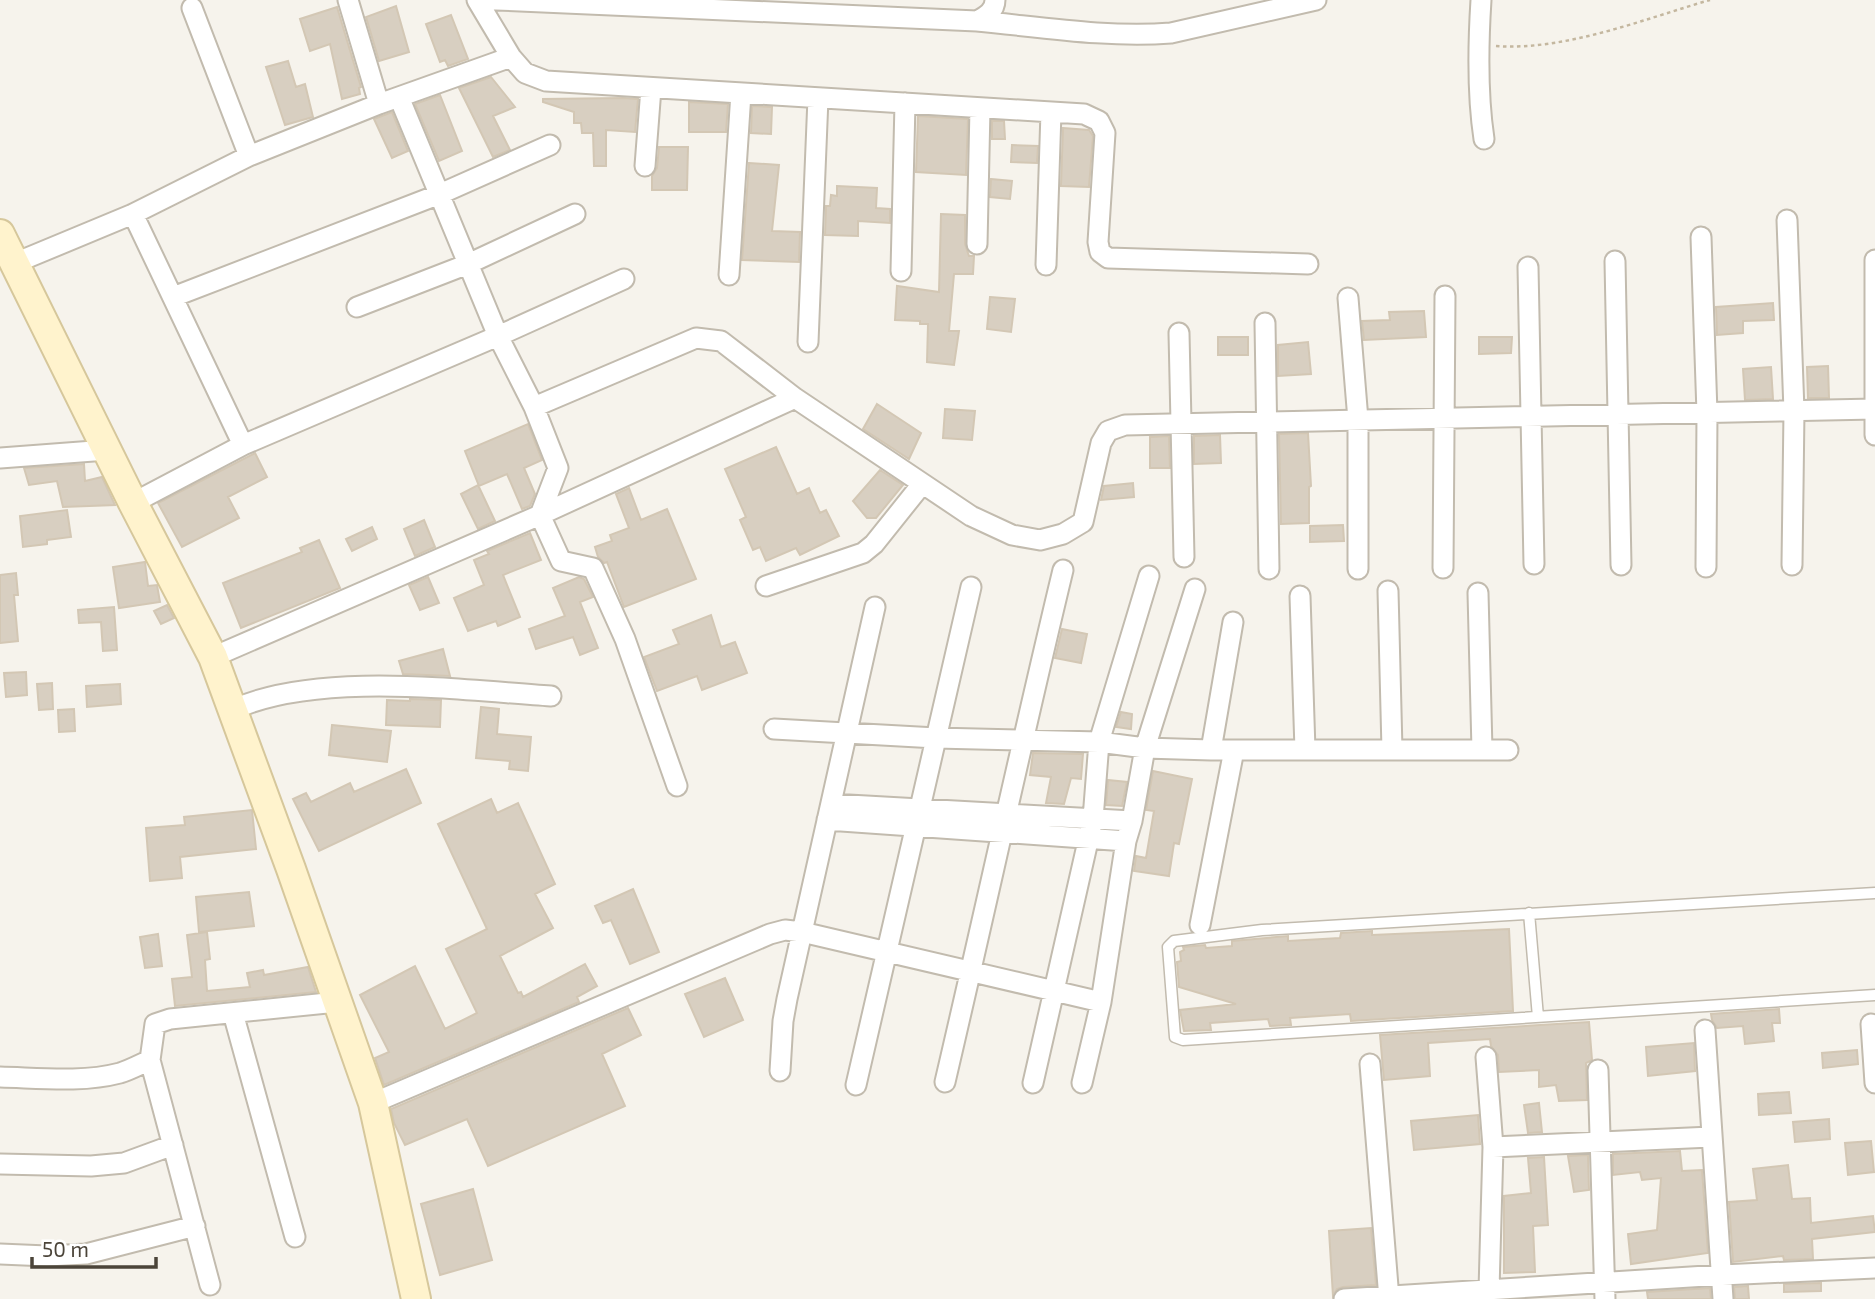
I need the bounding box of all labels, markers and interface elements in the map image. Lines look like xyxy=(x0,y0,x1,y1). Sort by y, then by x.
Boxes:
scale bar xyxy=(32,1226,156,1270)
text: 50 m xyxy=(42,1236,89,1261)

